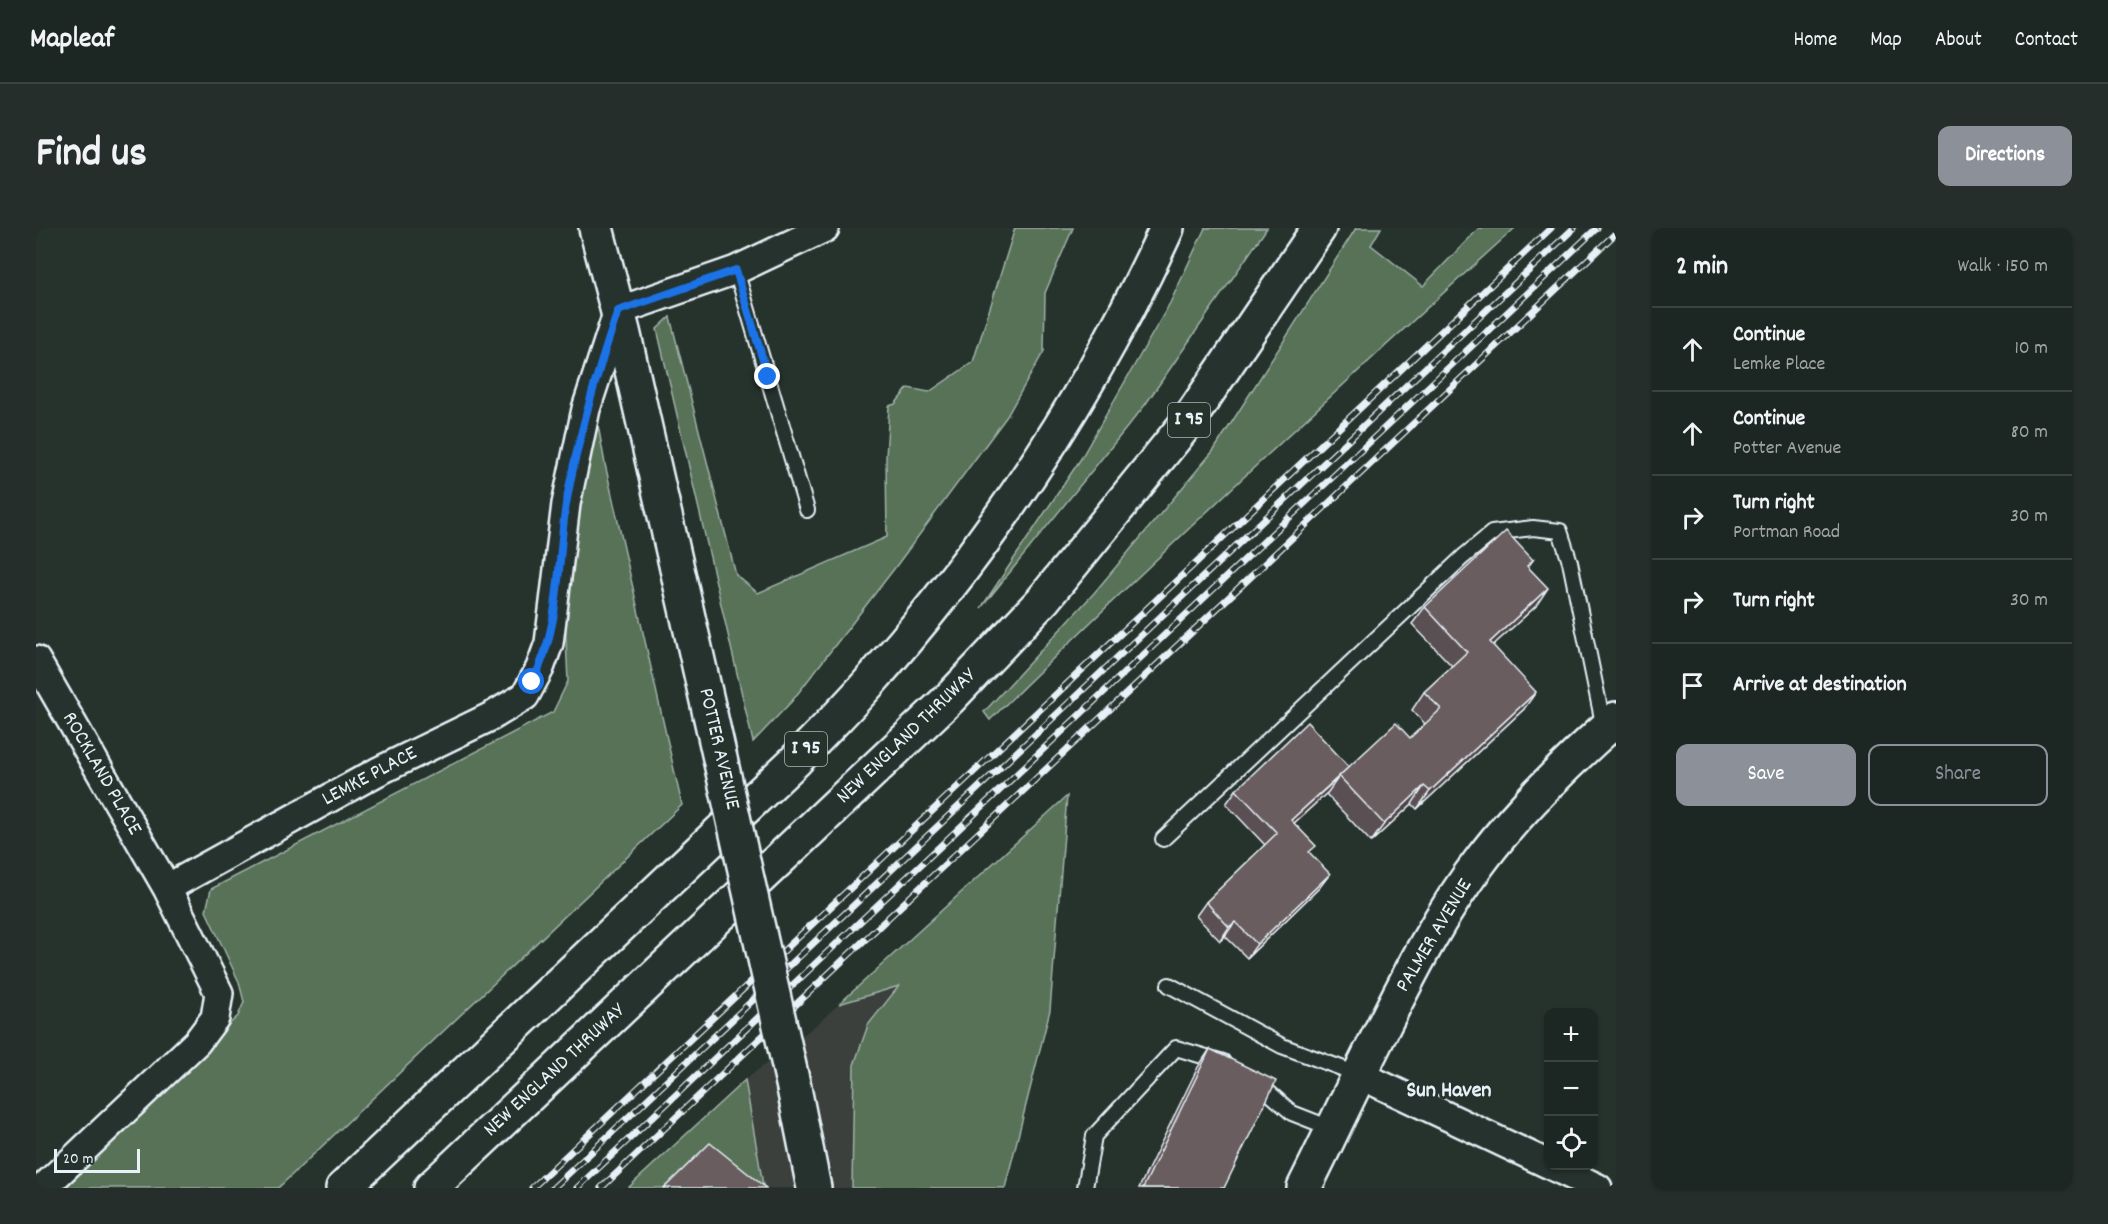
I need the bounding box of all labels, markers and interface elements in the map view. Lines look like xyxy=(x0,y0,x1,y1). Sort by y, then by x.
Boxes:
text: Mapleaf xyxy=(30,21,114,61)
text: Home xyxy=(1793,26,1837,56)
text: Map xyxy=(1870,26,1902,56)
text: About xyxy=(1935,26,1982,56)
text: Contact xyxy=(2015,26,2078,56)
text: Find us xyxy=(36,126,147,186)
button: Directions xyxy=(1938,126,2072,186)
text: 2 min xyxy=(1676,249,1728,286)
text: Walk · 150 m xyxy=(1958,253,2048,281)
text: Continue xyxy=(1733,320,1805,351)
icon: ahead xyxy=(1676,333,1709,366)
text: 10 m xyxy=(2014,335,2048,363)
text: Lemke Place xyxy=(1733,351,1825,379)
route end xyxy=(754,363,780,389)
road number: I 95 xyxy=(1168,403,1210,437)
text: Continue xyxy=(1733,404,1805,435)
icon: ahead xyxy=(1676,417,1709,450)
text: 80 m xyxy=(2011,419,2048,447)
text: Potter Avenue xyxy=(1733,435,1841,463)
text: Turn right xyxy=(1733,488,1815,519)
icon: right xyxy=(1676,501,1709,534)
text: 30 m xyxy=(2010,503,2048,531)
text: Portman Road xyxy=(1733,519,1840,547)
icon: right xyxy=(1676,585,1709,618)
text: Turn right xyxy=(1733,586,1815,617)
text: 30 m xyxy=(2010,587,2048,615)
street label: NEW ENGLAND THRUWAY xyxy=(830,661,985,812)
route start xyxy=(518,668,544,694)
icon: arrive xyxy=(1676,669,1709,702)
text: Arrive at destination xyxy=(1733,670,1907,701)
street label: POTTER AVENUE xyxy=(689,685,747,813)
street label: ROCKLAND PLACE xyxy=(54,707,149,842)
road number: I 95 xyxy=(785,732,827,766)
street label: LEMKE PLACE xyxy=(317,739,423,815)
button: Save xyxy=(1676,744,1856,806)
button: Share xyxy=(1868,744,2048,806)
street label: PALMER AVENUE xyxy=(1389,873,1481,998)
street label: NEW ENGLAND THRUWAY xyxy=(477,996,633,1145)
map controls xyxy=(1544,1008,1598,1170)
button: + xyxy=(1544,1008,1598,1062)
button: − xyxy=(1544,1062,1598,1116)
district label: Sun Haven xyxy=(1407,1076,1492,1107)
button: locate xyxy=(1544,1116,1598,1170)
scale bar xyxy=(54,1146,140,1174)
text: 20 m xyxy=(63,1148,93,1171)

